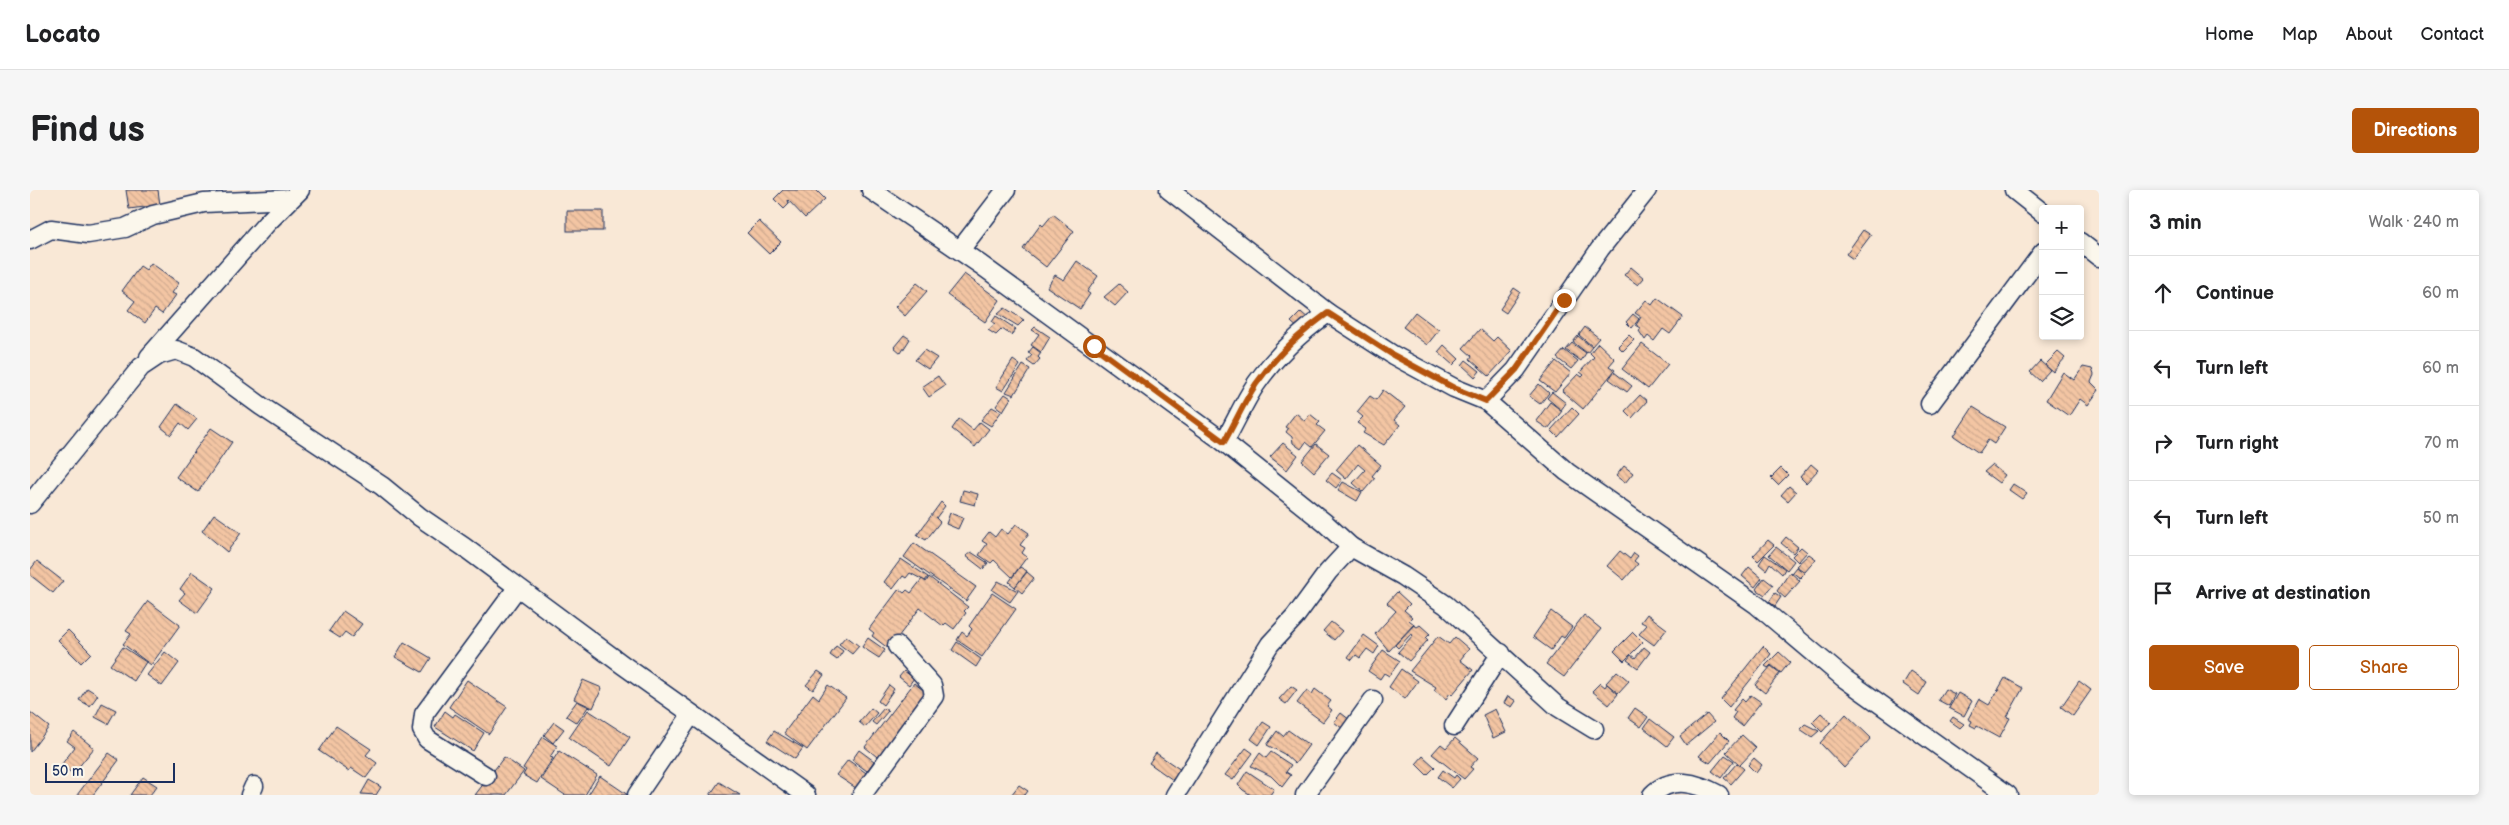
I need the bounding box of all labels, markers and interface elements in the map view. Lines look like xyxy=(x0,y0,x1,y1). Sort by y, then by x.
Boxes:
text: Locato xyxy=(25,20,100,49)
text: Home xyxy=(2205,24,2254,45)
text: Map xyxy=(2282,24,2318,45)
text: About xyxy=(2346,24,2393,45)
text: Contact xyxy=(2421,24,2484,45)
button: Directions xyxy=(2352,108,2479,153)
text: Find us xyxy=(30,109,145,152)
map controls xyxy=(2039,205,2084,340)
button: + xyxy=(2039,205,2084,250)
text: 3 min xyxy=(2149,210,2202,235)
text: Walk · 240 m xyxy=(2369,213,2459,232)
button: − xyxy=(2039,250,2084,295)
icon: ahead xyxy=(2149,279,2177,307)
text: Continue xyxy=(2196,282,2274,305)
text: 60 m xyxy=(2422,284,2459,303)
route end xyxy=(1553,289,1576,312)
button: layers xyxy=(2039,295,2084,340)
route start xyxy=(1083,335,1106,358)
icon: left xyxy=(2149,354,2177,382)
text: Turn left xyxy=(2196,357,2268,380)
text: 60 m xyxy=(2422,359,2459,378)
icon: right xyxy=(2149,429,2177,457)
text: Turn right xyxy=(2196,432,2279,455)
text: 70 m xyxy=(2424,434,2459,453)
icon: left xyxy=(2149,504,2177,532)
text: Turn left xyxy=(2196,507,2268,530)
text: 50 m xyxy=(2423,509,2459,528)
icon: arrive xyxy=(2149,579,2177,607)
text: Arrive at destination xyxy=(2196,582,2371,605)
button: Save xyxy=(2149,645,2299,690)
button: Share xyxy=(2309,645,2459,690)
scale bar xyxy=(45,760,175,783)
text: 50 m xyxy=(52,763,84,780)

